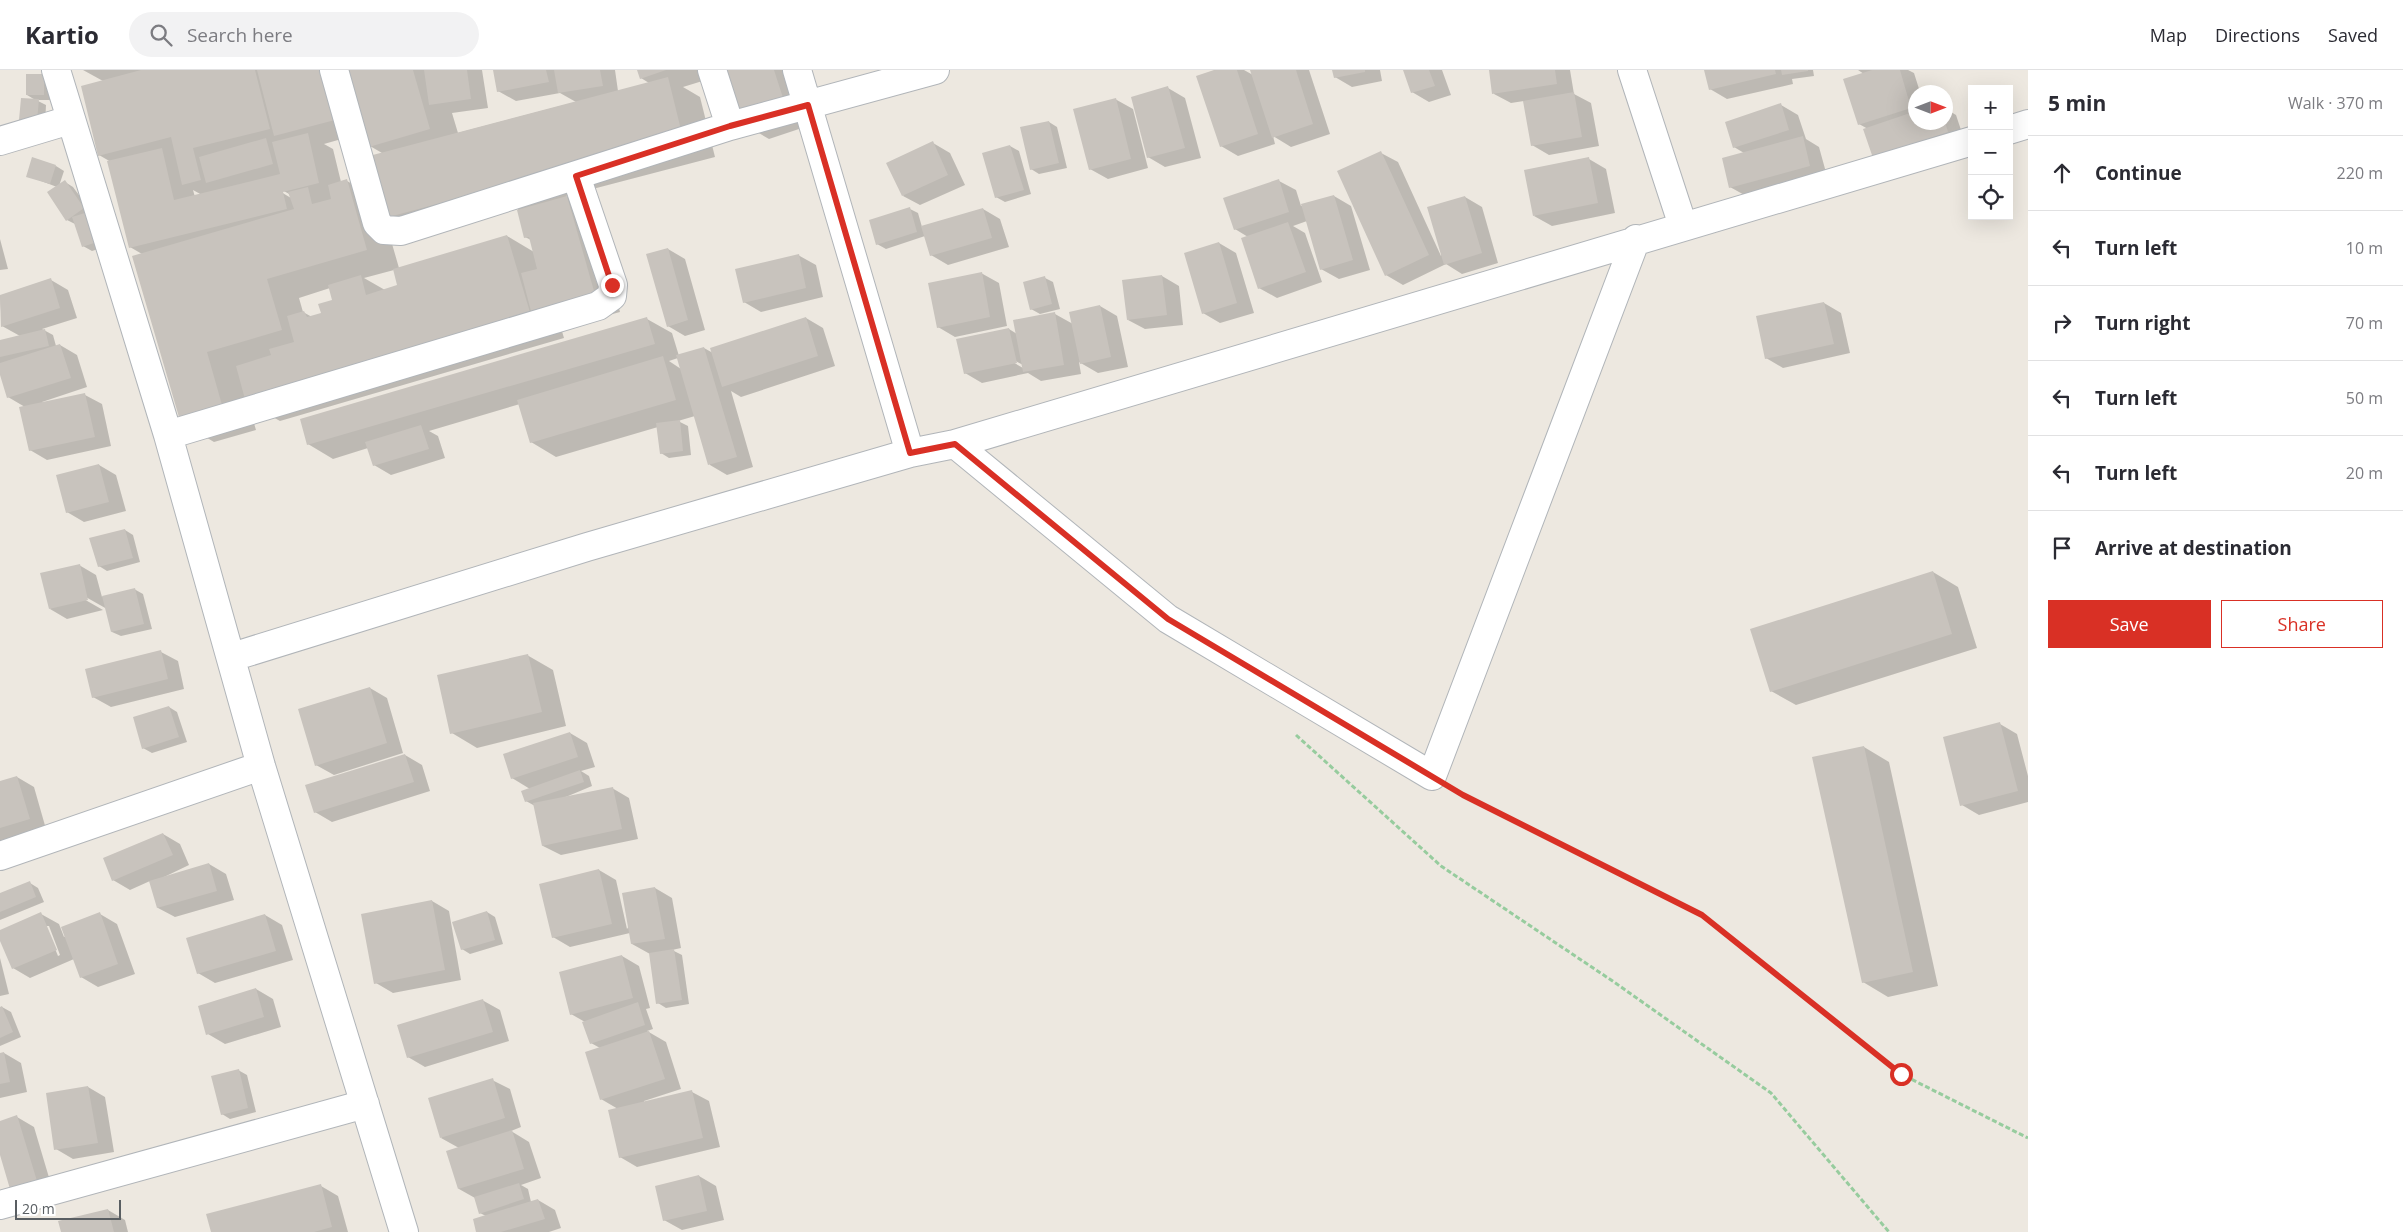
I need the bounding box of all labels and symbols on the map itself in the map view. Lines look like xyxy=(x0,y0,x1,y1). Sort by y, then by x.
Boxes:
north arrow xyxy=(1908,85,1953,130)
route end xyxy=(601,274,624,297)
route start xyxy=(1890,1063,1913,1086)
scale bar xyxy=(15,1197,121,1220)

